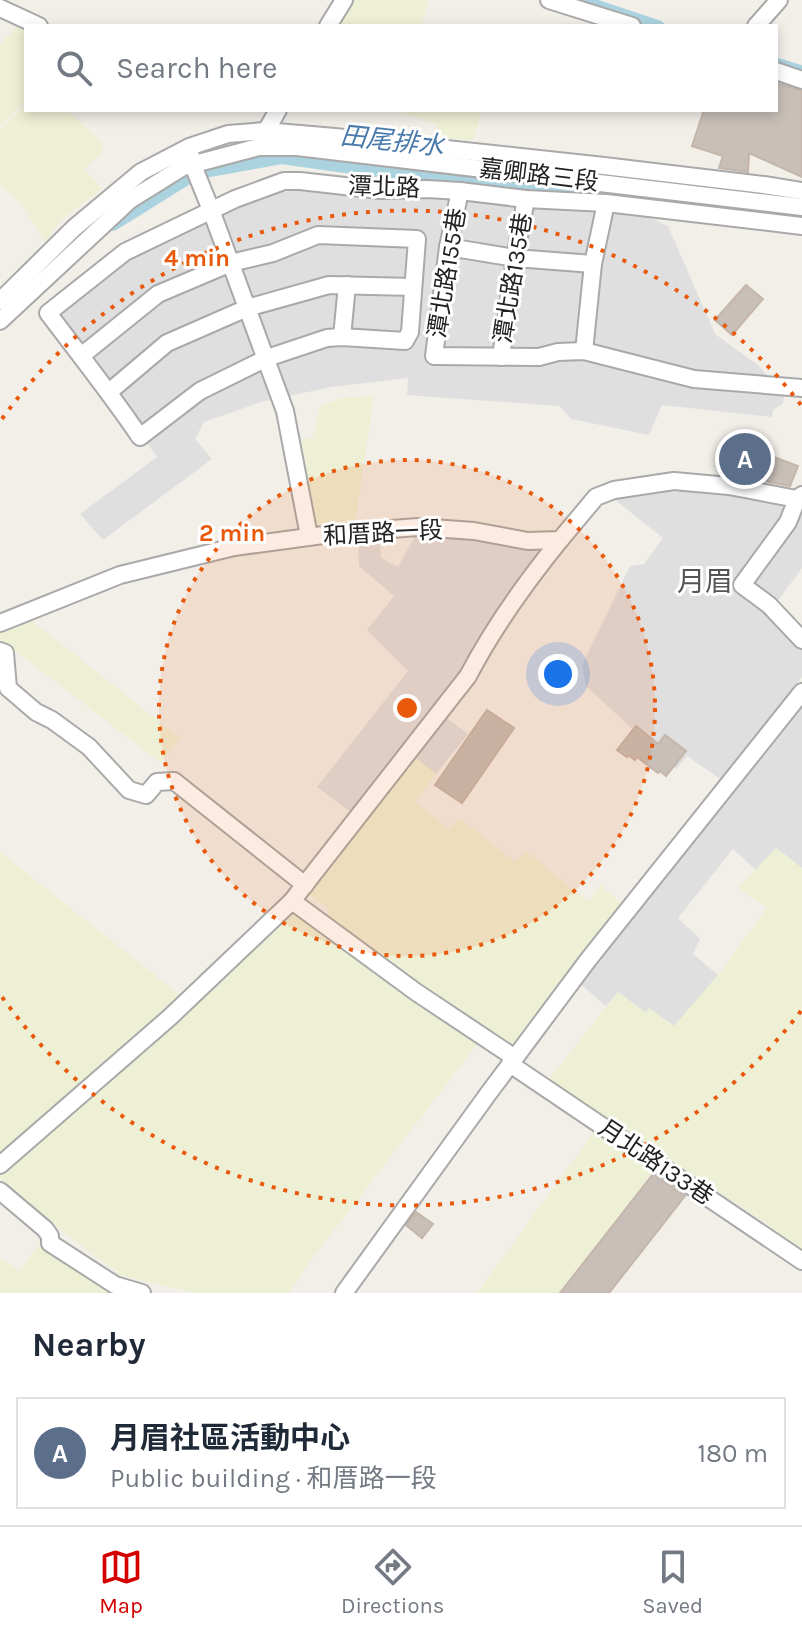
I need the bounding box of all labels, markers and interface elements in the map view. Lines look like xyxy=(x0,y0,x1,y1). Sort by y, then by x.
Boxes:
search box xyxy=(24,24,778,112)
icon: search xyxy=(52,46,96,90)
text: Search here xyxy=(116,50,277,86)
water label: 田尾排水 xyxy=(339,120,446,162)
street label: 嘉卿路三段 xyxy=(478,154,600,196)
street label: 潭北路 xyxy=(348,172,420,202)
street label: 潭北路155巷 xyxy=(423,206,471,340)
street label: 潭北路135巷 xyxy=(489,211,537,345)
text: 4 min xyxy=(164,244,230,272)
pin: A xyxy=(719,429,771,489)
street label: 和厝路一段 xyxy=(322,516,444,550)
text: 2 min xyxy=(199,519,265,547)
district label: 月眉 xyxy=(677,565,733,598)
your location xyxy=(538,654,578,694)
centre of rings xyxy=(393,694,421,722)
street label: 月北路133巷 xyxy=(593,1113,719,1211)
text: Nearby xyxy=(32,1325,146,1365)
text: 月眉社區活動中心 xyxy=(110,1420,350,1456)
text: A xyxy=(52,1438,68,1469)
text: 180 m xyxy=(698,1438,768,1469)
text: Public building · 和厝路一段 xyxy=(110,1463,437,1494)
tab: Map xyxy=(99,1545,143,1619)
tab: Directions xyxy=(341,1545,444,1619)
tab: Saved xyxy=(642,1545,703,1619)

